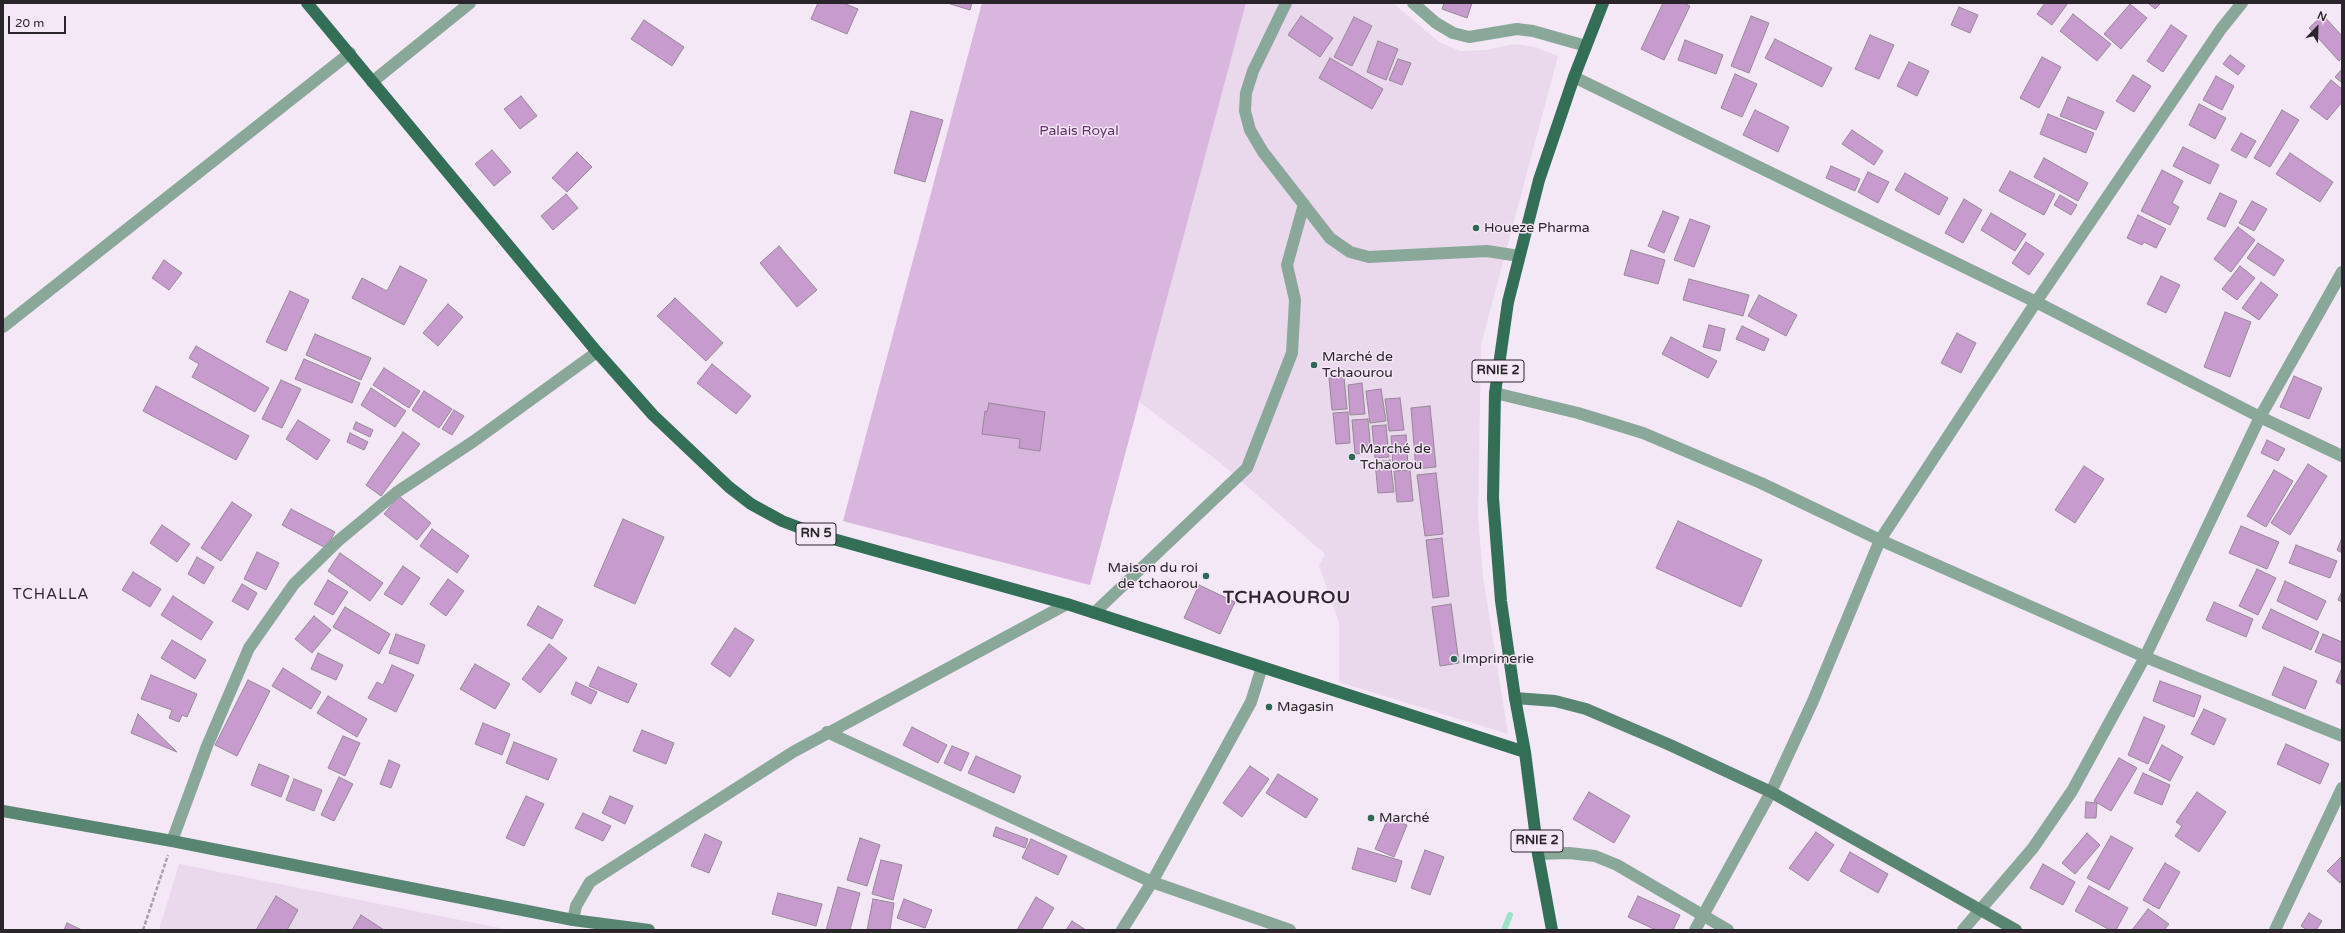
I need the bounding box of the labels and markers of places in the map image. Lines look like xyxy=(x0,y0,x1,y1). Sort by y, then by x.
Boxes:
place label: Houeze Pharma xyxy=(1484,220,1590,236)
marker: Houeze Pharma xyxy=(1471,223,1481,233)
place label: Marché de Tchaourou xyxy=(1322,349,1393,382)
marker: Marché de Tchaourou xyxy=(1309,360,1319,370)
place label: Marché de Tchaorou xyxy=(1360,441,1431,474)
marker: Marché de Tchaorou xyxy=(1347,452,1357,462)
place label: Maison du roi de tchaorou xyxy=(1108,560,1198,592)
marker: Maison du roi de tchaorou xyxy=(1201,571,1211,581)
place label: Imprimerie xyxy=(1462,651,1534,667)
marker: Imprimerie xyxy=(1449,654,1459,664)
place label: Magasin xyxy=(1277,699,1334,715)
marker: Magasin xyxy=(1264,702,1274,712)
place label: Marché xyxy=(1379,810,1429,826)
marker: Marché xyxy=(1366,813,1376,823)

